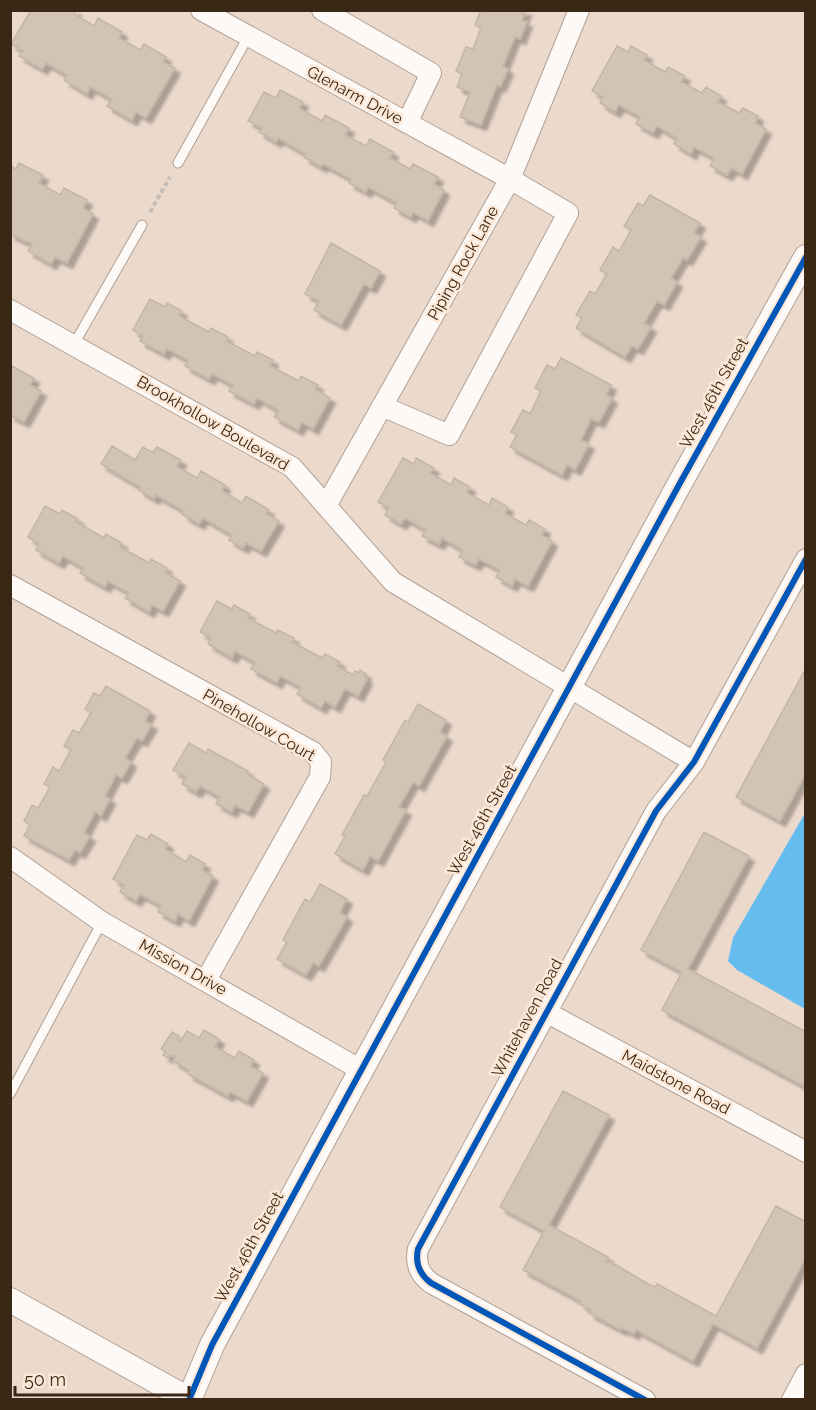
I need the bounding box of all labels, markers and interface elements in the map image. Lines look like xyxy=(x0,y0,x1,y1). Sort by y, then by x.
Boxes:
street label: Glenarm Drive xyxy=(304,62,406,128)
street label: Piping Rock Lane xyxy=(424,202,502,324)
street label: West 46th Street xyxy=(676,334,753,452)
street label: Brookhollow Boulevard xyxy=(134,372,293,474)
street label: Pinehollow Court xyxy=(199,685,319,765)
street label: West 46th Street xyxy=(444,761,521,879)
street label: Mission Drive xyxy=(136,935,230,999)
street label: Whitehaven Road xyxy=(488,956,566,1080)
street label: Maidstone Road xyxy=(619,1045,733,1119)
street label: West 46th Street xyxy=(211,1188,288,1306)
scale bar xyxy=(15,1359,189,1397)
text: 50 m xyxy=(24,1369,66,1390)

